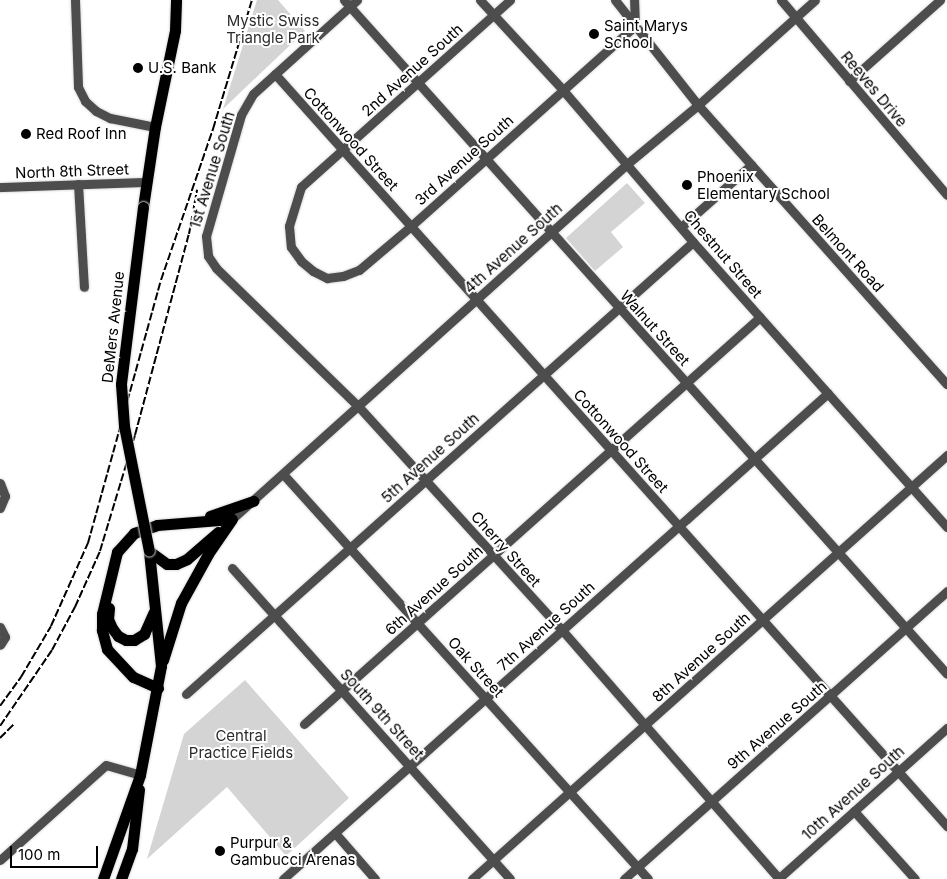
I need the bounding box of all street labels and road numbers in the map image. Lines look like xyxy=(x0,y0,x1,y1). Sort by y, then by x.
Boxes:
street label: 2nd Avenue South xyxy=(358,20,466,120)
street label: Reeves Drive xyxy=(837,48,911,130)
street label: Cottonwood Street xyxy=(300,84,402,194)
street label: 1st Avenue South xyxy=(186,109,238,231)
street label: 3rd Avenue South xyxy=(411,111,517,209)
street label: North 8th Street xyxy=(15,160,129,182)
street label: 4th Avenue South xyxy=(460,199,566,297)
street label: Chestnut Street xyxy=(680,206,766,302)
street label: Belmont Road xyxy=(808,210,888,296)
street label: DeMers Avenue xyxy=(98,270,128,384)
street label: Walnut Street xyxy=(616,287,694,369)
street label: Cottonwood Street xyxy=(570,386,672,496)
street label: 5th Avenue South xyxy=(377,409,483,507)
street label: Cherry Street xyxy=(467,508,545,590)
street label: 6th Avenue South xyxy=(381,541,487,639)
street label: 7th Avenue South xyxy=(494,578,598,674)
street label: 8th Avenue South xyxy=(648,608,754,706)
street label: Oak Street xyxy=(444,633,508,701)
street label: South 9th Street xyxy=(337,665,427,763)
street label: 9th Avenue South xyxy=(724,677,830,773)
street label: 10th Avenue South xyxy=(798,742,908,844)

